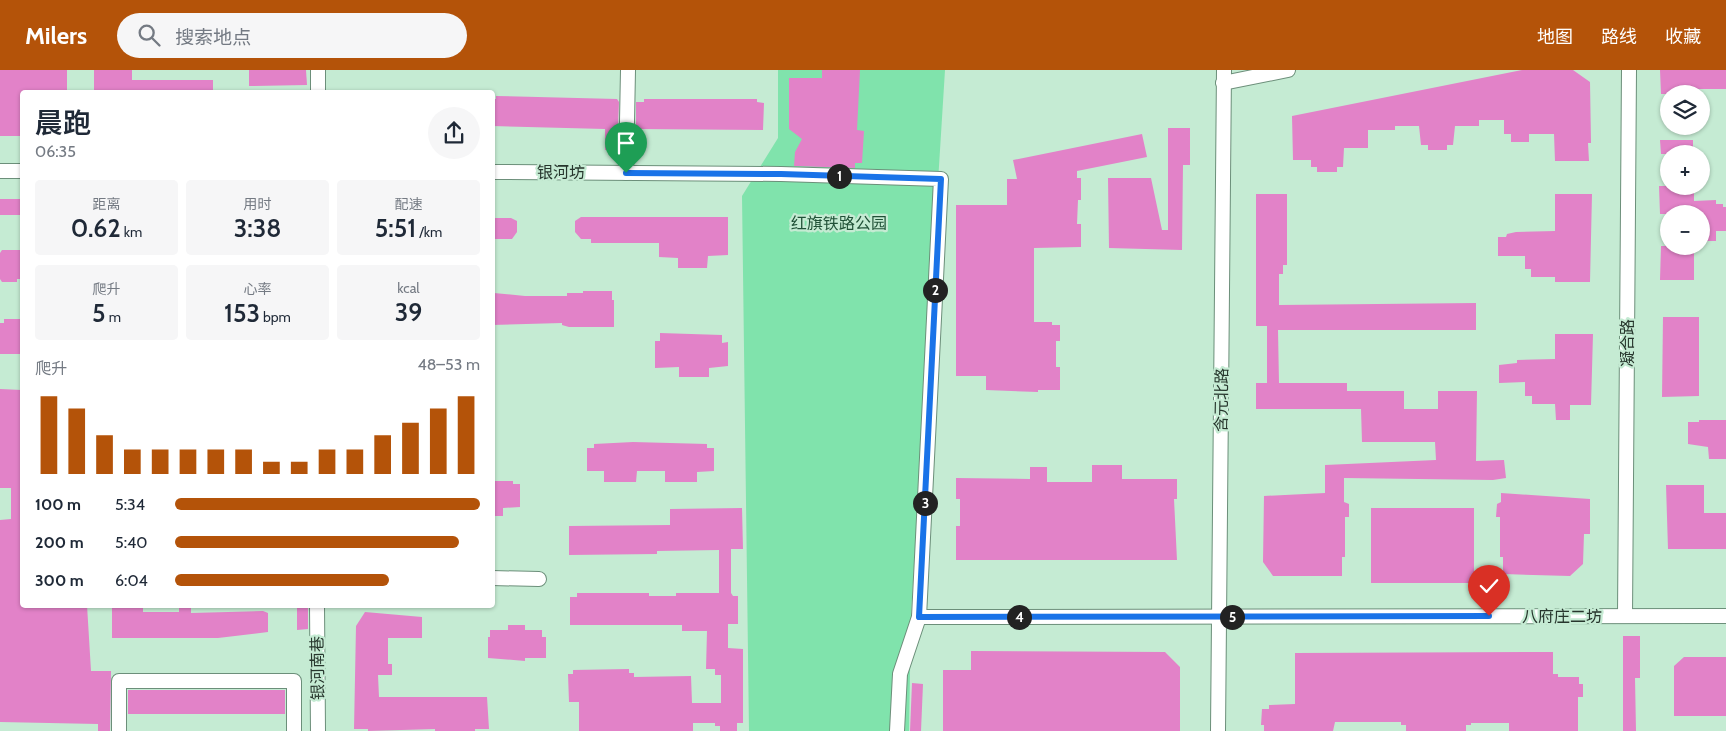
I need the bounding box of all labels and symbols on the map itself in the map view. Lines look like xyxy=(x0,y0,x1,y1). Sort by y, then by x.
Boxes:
pin xyxy=(605,122,647,173)
street label: 银河坊 xyxy=(537,163,585,182)
pin: 1 xyxy=(826,164,852,188)
park label: 红旗铁路公园 xyxy=(791,214,887,233)
pin: 2 xyxy=(922,278,948,302)
street label: 凝合路 xyxy=(1618,319,1637,367)
street label: 含元北路 xyxy=(1211,368,1232,432)
pin: 3 xyxy=(912,490,938,516)
pin xyxy=(1468,565,1510,616)
pin: 4 xyxy=(1006,604,1032,630)
pin: 5 xyxy=(1220,604,1244,630)
street label: 八府庄二坊 xyxy=(1522,607,1602,626)
street label: 银河南巷 xyxy=(307,636,328,700)

